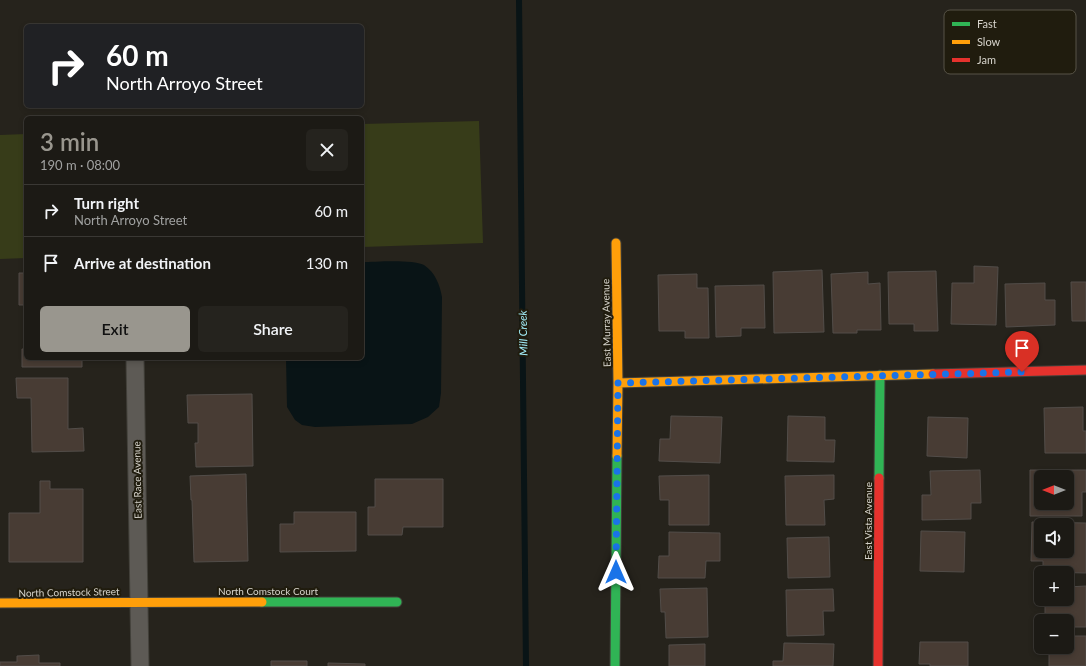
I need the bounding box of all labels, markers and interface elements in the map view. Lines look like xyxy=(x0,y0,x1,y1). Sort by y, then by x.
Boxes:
legend xyxy=(944,10,1076,74)
text: Fast xyxy=(977,17,997,30)
text: Slow xyxy=(977,35,1001,48)
text: 60 m xyxy=(106,38,169,72)
icon: right xyxy=(40,40,92,92)
text: Jam xyxy=(977,53,996,66)
text: North Arroyo Street xyxy=(106,72,263,94)
text: 3 min xyxy=(40,127,99,156)
button: close xyxy=(306,129,348,171)
text: 190 m · 08:00 xyxy=(40,157,120,173)
text: Turn right xyxy=(74,194,139,212)
icon: right xyxy=(40,200,62,222)
text: 60 m xyxy=(314,202,348,220)
text: North Arroyo Street xyxy=(74,212,187,228)
icon: arrive xyxy=(40,252,62,274)
text: Arrive at destination xyxy=(74,254,211,272)
text: 130 m xyxy=(306,254,348,272)
street label: East Murray Avenue xyxy=(599,279,613,367)
button: Exit xyxy=(40,306,190,352)
button: Share xyxy=(198,306,348,352)
water label: Mill Creek xyxy=(516,309,529,356)
pin xyxy=(1005,331,1039,372)
icon: arrive xyxy=(1011,337,1033,359)
street label: East Race Avenue xyxy=(130,441,144,519)
north arrow xyxy=(1034,470,1074,510)
map controls xyxy=(1034,470,1074,654)
street label: East Vista Avenue xyxy=(862,482,874,560)
button: sound xyxy=(1034,518,1074,558)
position arrow xyxy=(595,551,637,593)
button: + xyxy=(1034,566,1074,606)
street label: North Comstock Street xyxy=(18,585,120,599)
street label: North Comstock Court xyxy=(218,585,318,597)
button: − xyxy=(1034,614,1074,654)

